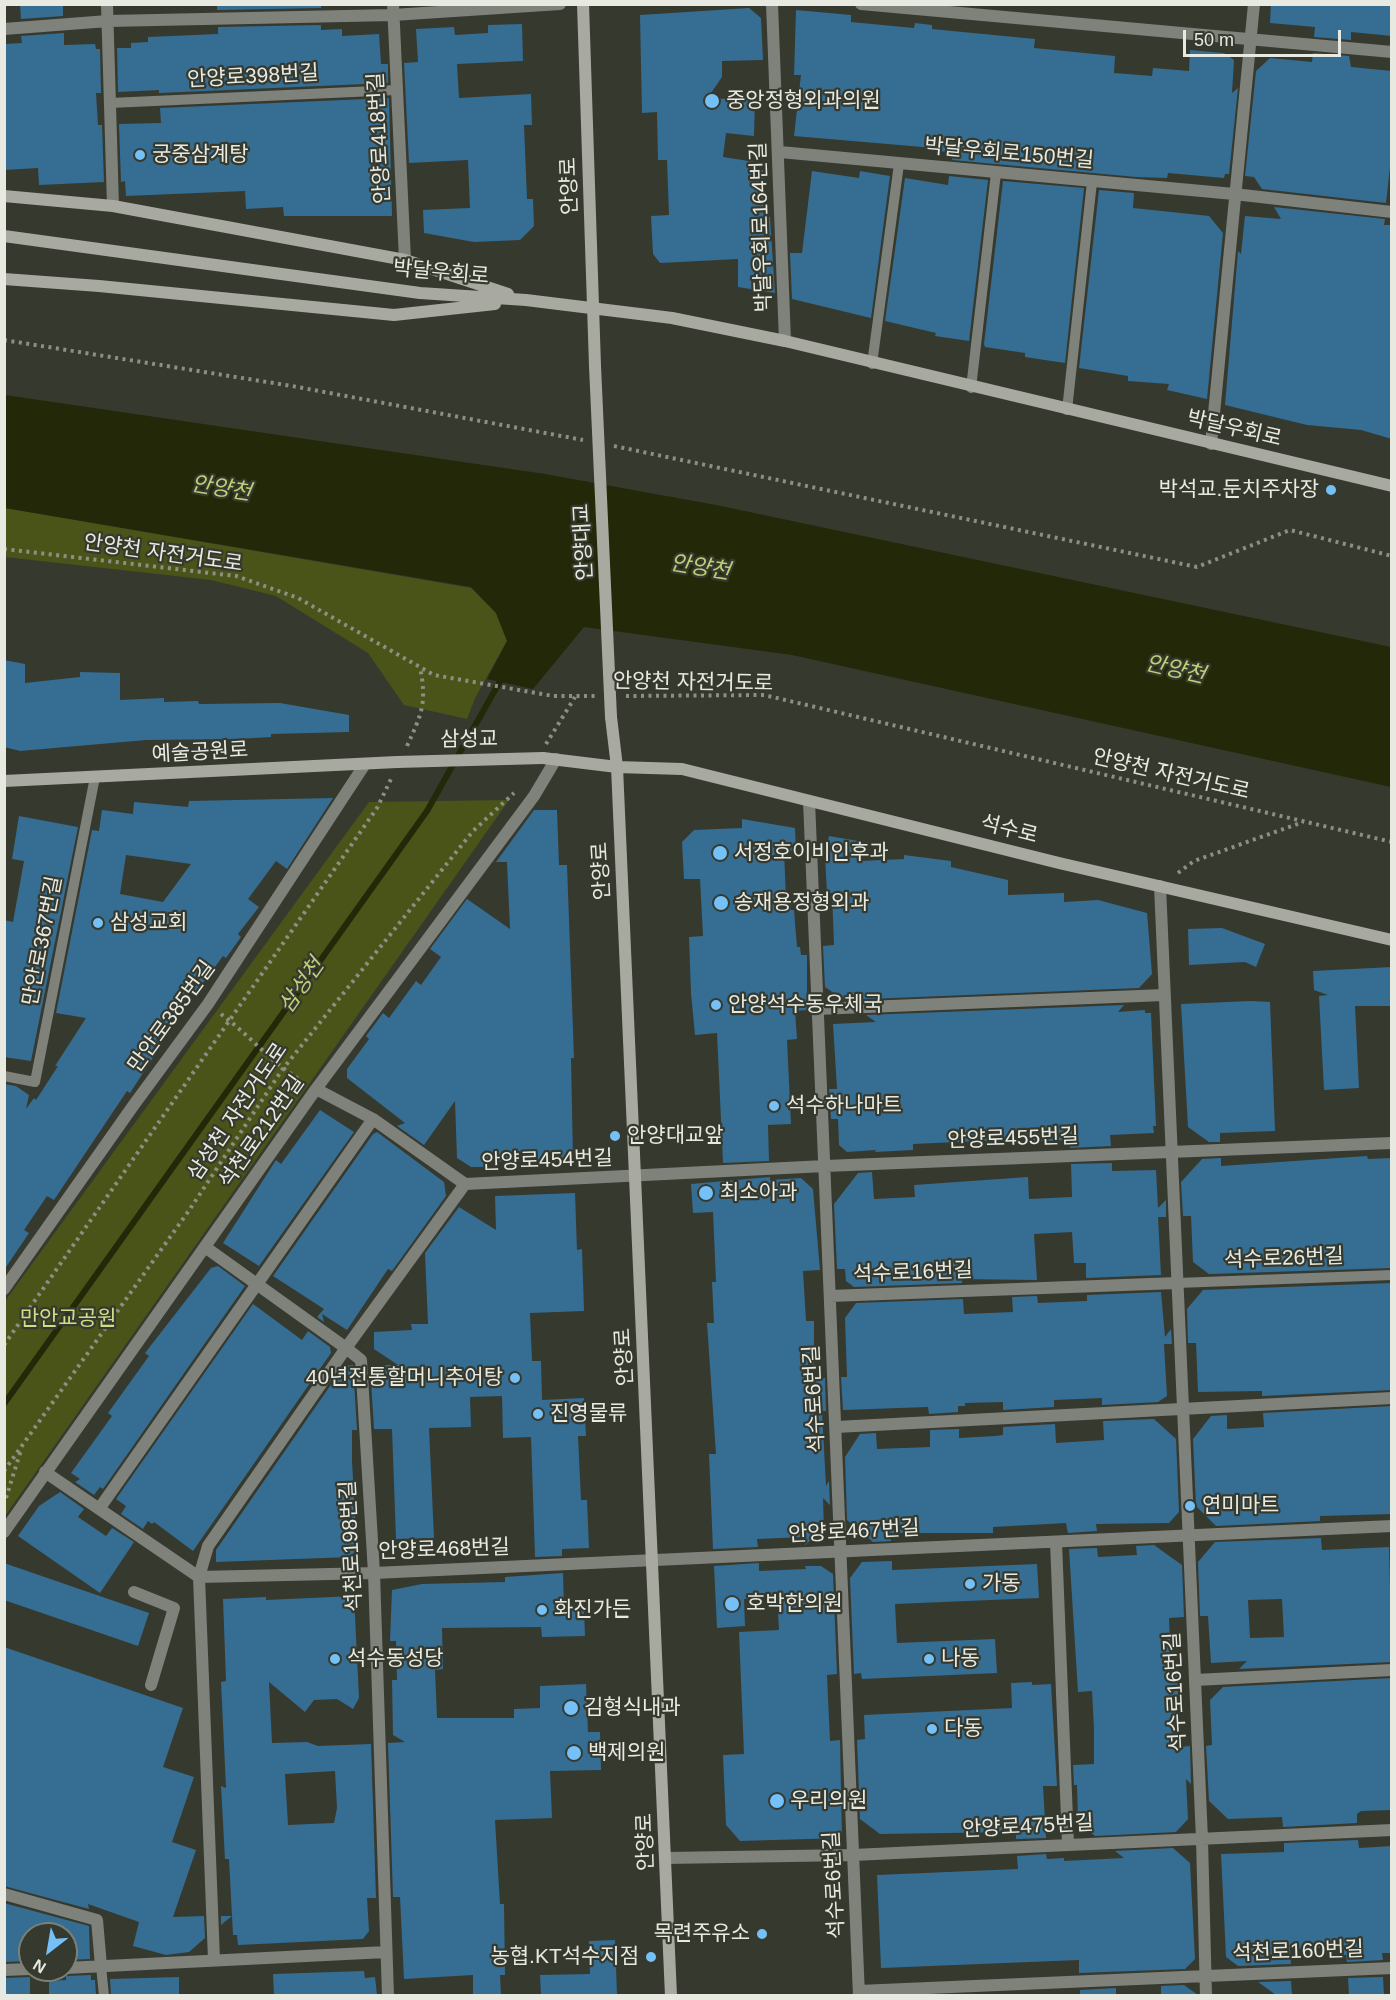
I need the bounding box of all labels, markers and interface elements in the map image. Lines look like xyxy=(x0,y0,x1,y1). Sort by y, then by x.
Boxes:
scale bar xyxy=(1186,18,1344,56)
text: 50 m xyxy=(1194,30,1234,50)
street label: 안양로398번길 xyxy=(187,61,319,93)
street label: 안양로418번길 xyxy=(364,72,396,204)
place label: 중앙정형외과의원 xyxy=(726,88,881,114)
marker: 중앙정형외과의원 xyxy=(703,92,721,110)
street label: 박달우회로150번길 xyxy=(923,134,1095,174)
street label: 박달우회로164번길 xyxy=(746,141,778,313)
place label: 궁중삼계탕 xyxy=(152,142,249,168)
marker: 궁중삼계탕 xyxy=(133,148,147,162)
street label: 안양로 xyxy=(556,157,584,215)
street label: 박달우회로 xyxy=(392,256,490,290)
street label: 박달우회로 xyxy=(1184,406,1284,452)
water label: 안양천 xyxy=(189,471,253,507)
place label: 박석교.둔치주차장 xyxy=(1159,477,1319,503)
marker: 박석교.둔치주차장 xyxy=(1324,483,1338,497)
street label: 안양대교 xyxy=(569,503,599,581)
street label: 안양천 자전거도로 xyxy=(82,530,244,578)
water label: 안양천 xyxy=(668,550,732,586)
water label: 안양천 xyxy=(1142,650,1208,690)
street label: 안양천 자전거도로 xyxy=(613,669,773,697)
street label: 삼성교 xyxy=(440,727,498,753)
street label: 예술공원로 xyxy=(151,738,249,768)
street label: 안양천 자전거도로 xyxy=(1090,745,1252,805)
street label: 석수로 xyxy=(978,811,1040,849)
place label: 서정호이비인후과 xyxy=(734,840,889,866)
street label: 안양로 xyxy=(588,841,616,901)
marker: 서정호이비인후과 xyxy=(711,844,729,862)
street label: 만안로367번길 xyxy=(18,874,68,1008)
place label: 송재용정형외과 xyxy=(734,890,869,916)
marker: 송재용정형외과 xyxy=(712,894,730,912)
place label: 삼성교회 xyxy=(110,910,187,936)
marker: 삼성교회 xyxy=(91,916,105,930)
water label: 삼성천 xyxy=(274,954,330,1018)
street label: 만안로385번길 xyxy=(123,956,221,1078)
place label: 안양석수동우체국 xyxy=(728,992,883,1018)
marker: 안양석수동우체국 xyxy=(709,998,723,1012)
street label: 삼성천 자전거도로 xyxy=(183,1038,293,1186)
street label: 석천로212번길 xyxy=(214,1071,310,1193)
place label: 석수하나마트 xyxy=(786,1093,902,1119)
marker: 석수하나마트 xyxy=(767,1099,781,1113)
place label: 안양대교앞 xyxy=(627,1123,724,1149)
street label: 안양로455번길 xyxy=(947,1124,1079,1154)
marker: 안양대교앞 xyxy=(608,1129,622,1143)
street label: 안양로454번길 xyxy=(481,1146,613,1176)
place label: 최소아과 xyxy=(720,1180,797,1206)
marker: 최소아과 xyxy=(697,1184,715,1202)
street label: 석수로26번길 xyxy=(1224,1244,1344,1274)
street label: 석수로16번길 xyxy=(853,1258,973,1288)
park label: 만안교공원 xyxy=(20,1306,116,1332)
street label: 안양로 xyxy=(611,1327,639,1387)
street label: 석수로6번길 xyxy=(800,1344,830,1454)
place label: 40년전통할머니추어탕 xyxy=(306,1365,503,1391)
marker: 40년전통할머니추어탕 xyxy=(508,1371,522,1385)
place label: 진영물류 xyxy=(550,1401,627,1427)
marker: 진영물류 xyxy=(531,1407,545,1421)
street label: 석천로198번길 xyxy=(336,1480,368,1612)
place label: 연미마트 xyxy=(1202,1493,1279,1519)
marker: 연미마트 xyxy=(1183,1499,1197,1513)
street label: 안양로467번길 xyxy=(788,1516,920,1548)
street label: 안양로468번길 xyxy=(378,1535,510,1565)
place label: 가동 xyxy=(982,1571,1021,1597)
marker: 가동 xyxy=(963,1577,977,1591)
place label: 호박한의원 xyxy=(746,1591,843,1617)
marker: 호박한의원 xyxy=(723,1595,741,1613)
place label: 화진가든 xyxy=(554,1597,631,1623)
marker: 화진가든 xyxy=(535,1603,549,1617)
street label: 석수로16번길 xyxy=(1160,1631,1192,1753)
place label: 석수동성당 xyxy=(347,1646,444,1672)
place label: 나동 xyxy=(941,1646,980,1672)
marker: 석수동성당 xyxy=(328,1652,342,1666)
marker: 나동 xyxy=(922,1652,936,1666)
place label: 김형식내과 xyxy=(584,1695,681,1721)
marker: 김형식내과 xyxy=(562,1699,580,1717)
place label: 다동 xyxy=(944,1716,983,1742)
marker: 다동 xyxy=(925,1722,939,1736)
place label: 백제의원 xyxy=(588,1740,665,1766)
marker: 백제의원 xyxy=(565,1744,583,1762)
place label: 우리의원 xyxy=(790,1788,867,1814)
marker: 우리의원 xyxy=(768,1792,786,1810)
street label: 안양로475번길 xyxy=(962,1811,1094,1843)
street label: 안양로 xyxy=(632,1813,660,1871)
street label: 석수로6번길 xyxy=(820,1830,850,1940)
place label: 목련주유소 xyxy=(653,1921,750,1947)
north arrow xyxy=(18,1922,78,1982)
marker: 목련주유소 xyxy=(755,1927,769,1941)
street label: 석천로160번길 xyxy=(1232,1937,1364,1967)
place label: 농협.KT석수지점 xyxy=(490,1944,639,1970)
marker: 농협.KT석수지점 xyxy=(644,1950,658,1964)
text: N xyxy=(30,1956,49,1976)

